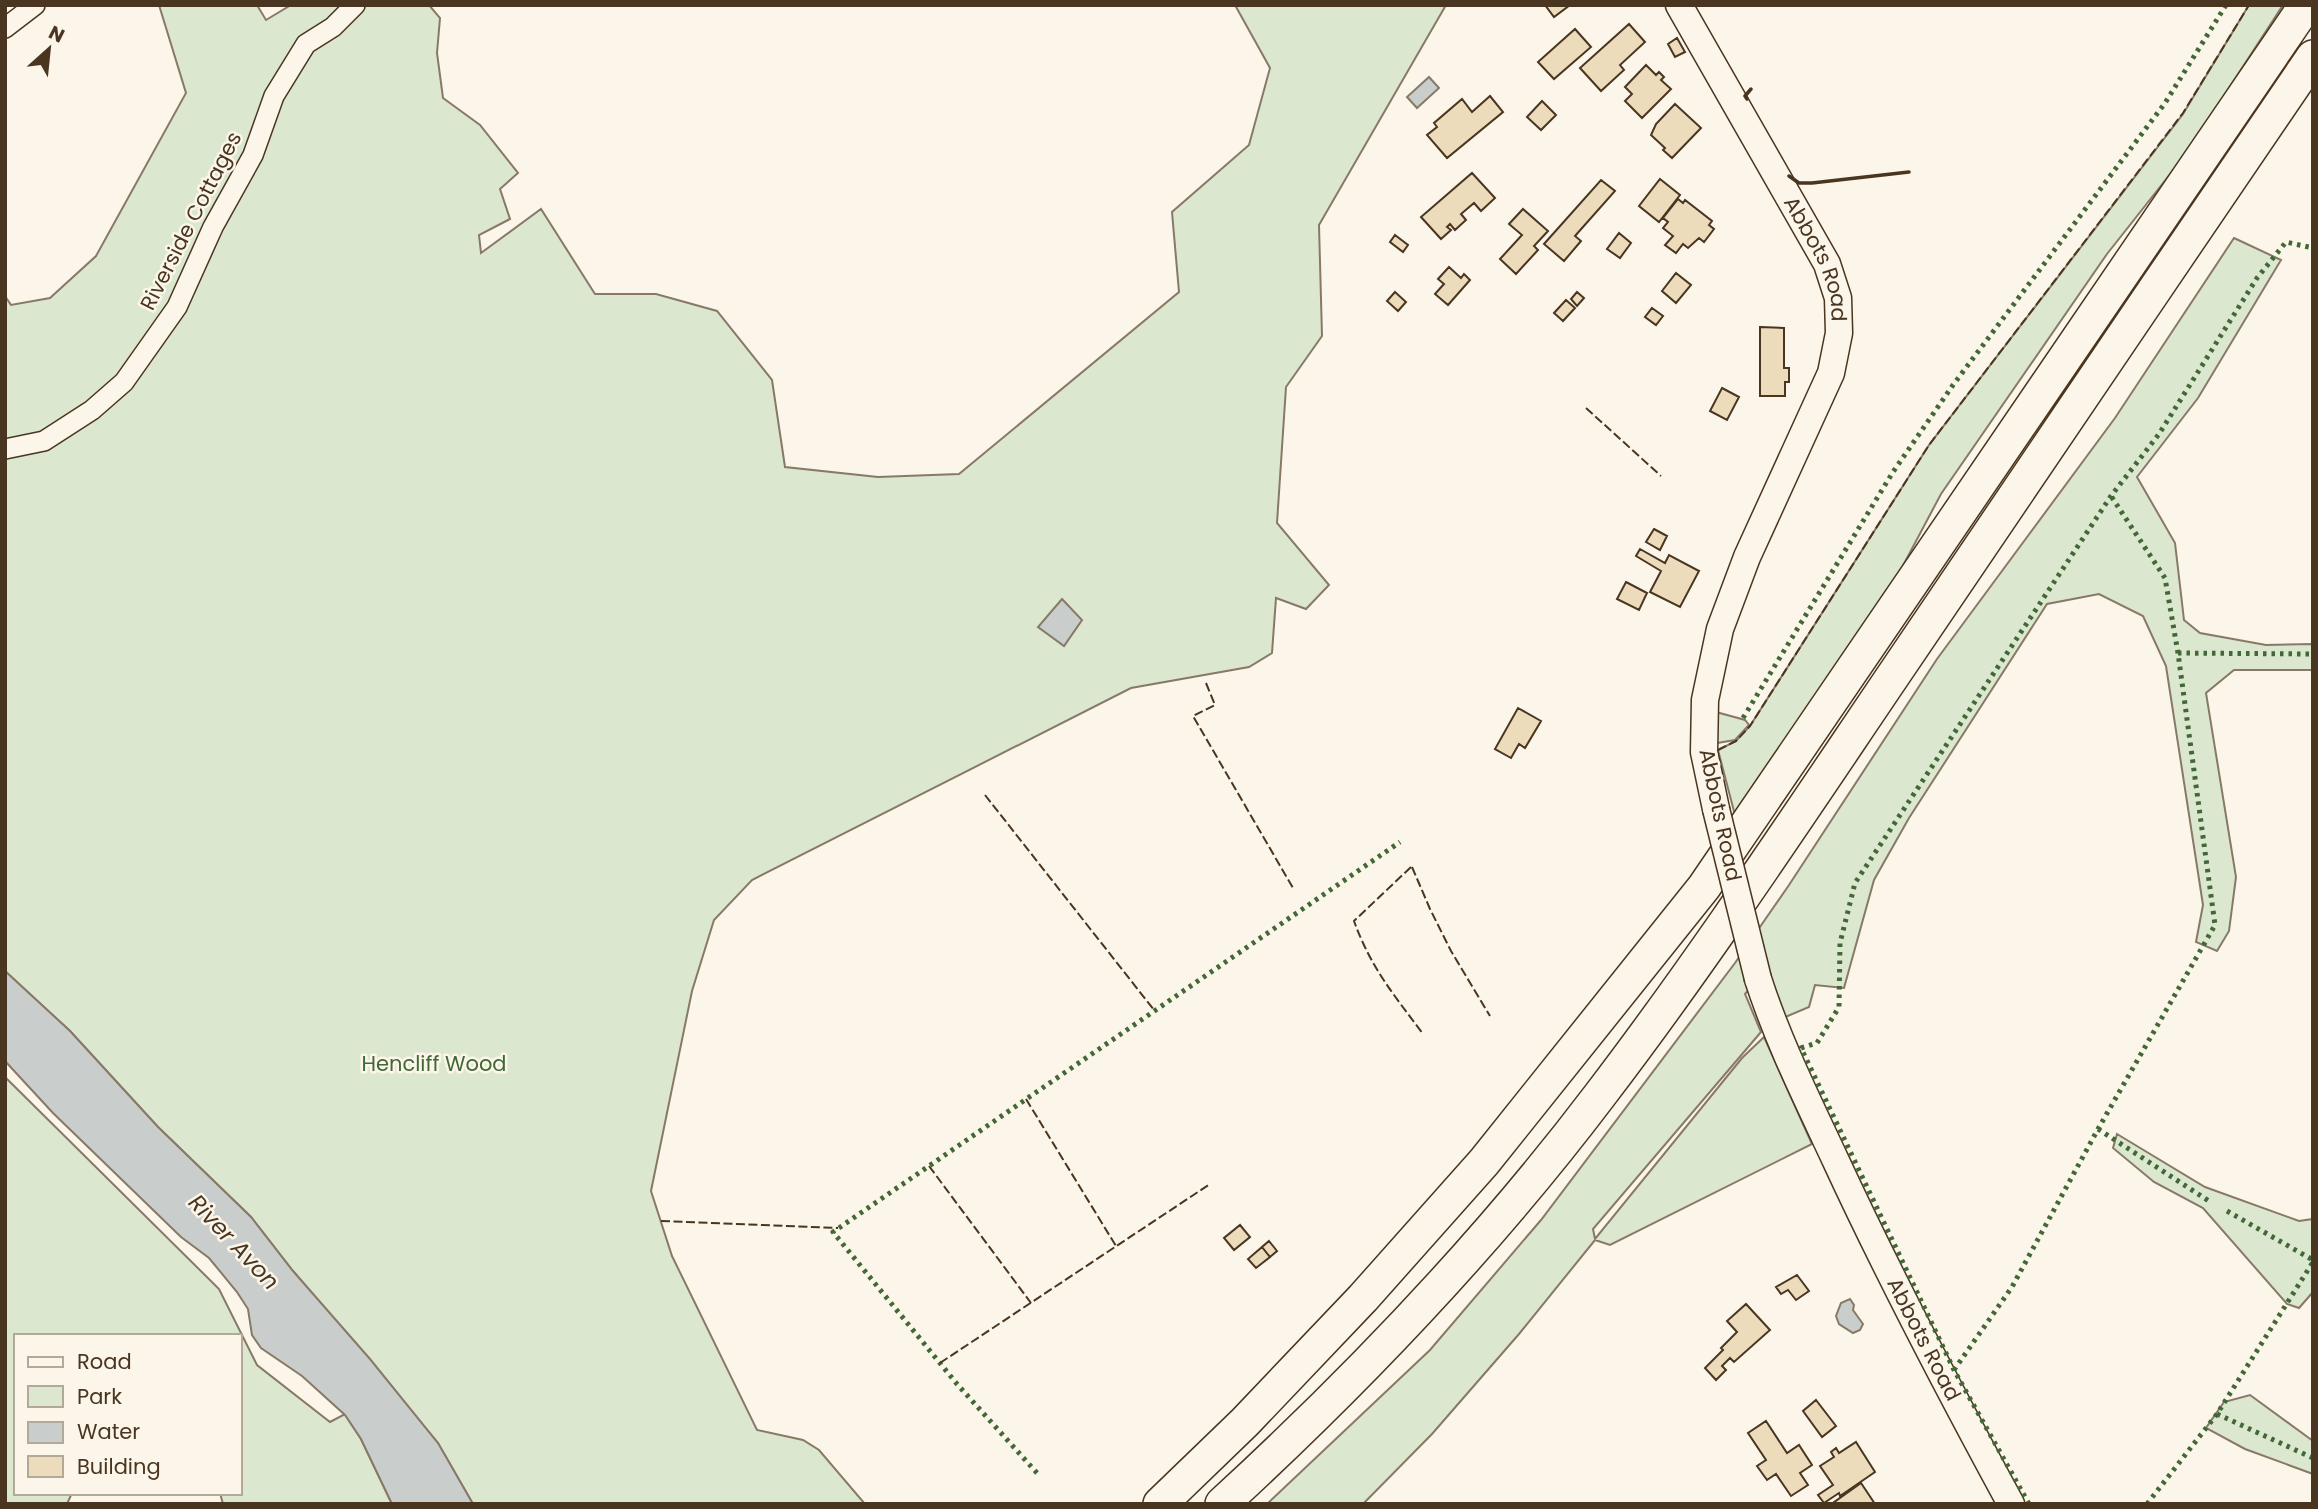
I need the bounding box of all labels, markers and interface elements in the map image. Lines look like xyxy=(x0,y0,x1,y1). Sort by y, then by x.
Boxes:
north arrow xyxy=(14,14,84,84)
text: N xyxy=(44,19,69,50)
street label: Riverside Cottages xyxy=(133,126,248,315)
street label: Abbots Road xyxy=(1777,191,1854,322)
street label: Abbots Road xyxy=(1692,746,1749,884)
park label: Hencliff Wood xyxy=(361,1049,507,1078)
water label: River Avon xyxy=(181,1187,287,1297)
street label: Abbots Road xyxy=(1880,1273,1968,1406)
legend xyxy=(14,1334,242,1495)
text: Road xyxy=(77,1347,132,1376)
text: Park xyxy=(77,1382,122,1411)
text: Water xyxy=(77,1417,140,1446)
text: Building xyxy=(77,1452,161,1481)

